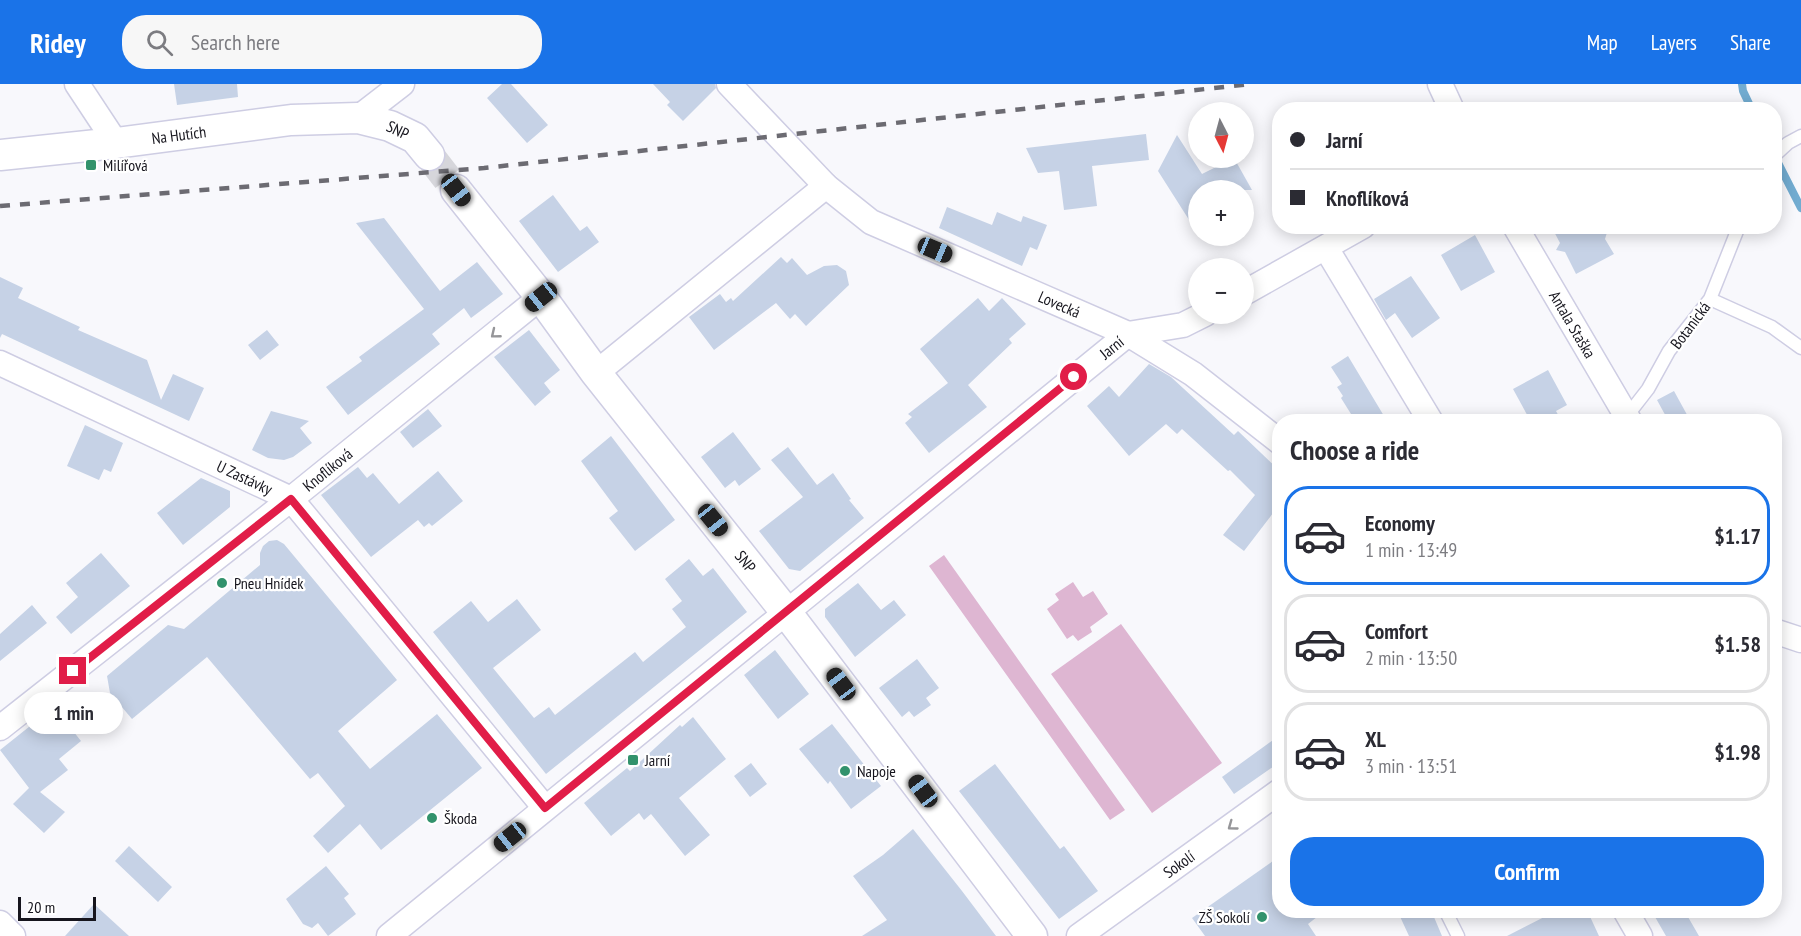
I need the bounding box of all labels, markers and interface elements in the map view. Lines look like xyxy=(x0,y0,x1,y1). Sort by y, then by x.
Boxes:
search box xyxy=(122,15,542,69)
text: Ridey xyxy=(30,24,86,61)
icon: search xyxy=(143,26,176,59)
text: Search here xyxy=(191,28,280,56)
text: Map xyxy=(1587,29,1618,56)
text: Layers xyxy=(1651,29,1697,56)
text: Share xyxy=(1730,29,1771,56)
north arrow xyxy=(1188,102,1254,168)
map controls xyxy=(1188,102,1254,324)
street label: SNP xyxy=(383,116,413,144)
street label: Na Hutích xyxy=(150,121,207,148)
text: Jarní xyxy=(1326,126,1363,154)
place label: Milířová xyxy=(103,155,148,175)
marker: Milířová xyxy=(84,158,98,172)
car xyxy=(438,170,474,210)
button: + xyxy=(1188,180,1254,246)
text: Knoflíková xyxy=(1326,184,1409,212)
car xyxy=(915,235,955,265)
button: − xyxy=(1188,258,1254,324)
car xyxy=(521,279,561,315)
street label: Lovecká xyxy=(1035,286,1084,322)
street label: Antala Staška xyxy=(1545,287,1600,362)
street label: Botanická xyxy=(1666,297,1714,353)
one-way arrow xyxy=(491,326,502,337)
street label: Jarní xyxy=(1095,331,1128,364)
route start xyxy=(1060,363,1087,390)
text: Choose a ride xyxy=(1290,433,1419,467)
street label: Knoflíková xyxy=(298,444,356,496)
street label: U Zastávky xyxy=(213,456,276,499)
car xyxy=(695,500,731,540)
icon: car xyxy=(1293,509,1347,563)
text: Economy xyxy=(1365,509,1435,537)
text: $1.17 xyxy=(1714,522,1761,550)
text: 1 min · 13:49 xyxy=(1365,537,1457,563)
street label: SNP xyxy=(731,546,761,576)
place label: Pneu Hnídek xyxy=(234,573,304,593)
marker: Pneu Hnídek xyxy=(215,576,229,590)
icon: car xyxy=(1293,617,1347,671)
text: Comfort xyxy=(1365,617,1428,645)
text: $1.58 xyxy=(1714,630,1761,658)
text: 2 min · 13:50 xyxy=(1365,645,1457,671)
route end xyxy=(59,657,86,684)
car xyxy=(823,664,859,704)
callout: 1 min xyxy=(23,692,122,734)
text: 1 min xyxy=(53,700,94,726)
icon: car xyxy=(1293,725,1347,779)
text: XL xyxy=(1365,725,1386,753)
text: $1.98 xyxy=(1714,738,1761,766)
place label: Jarní xyxy=(644,750,671,770)
marker: Jarní xyxy=(626,753,640,767)
text: 3 min · 13:51 xyxy=(1365,753,1457,779)
place label: Napoje xyxy=(857,761,896,781)
marker: Napoje xyxy=(838,764,852,778)
car xyxy=(905,771,941,811)
place label: Škoda xyxy=(444,808,477,828)
marker: Škoda xyxy=(425,811,439,825)
one-way arrow xyxy=(1228,818,1239,829)
car xyxy=(490,819,530,855)
button: Confirm xyxy=(1290,837,1764,906)
street label: Sokolí xyxy=(1159,846,1199,882)
scale bar xyxy=(18,894,96,922)
text: 20 m xyxy=(27,897,55,917)
place label: ZŠ Sokolí xyxy=(1199,907,1251,927)
marker: ZŠ Sokolí xyxy=(1255,910,1269,924)

